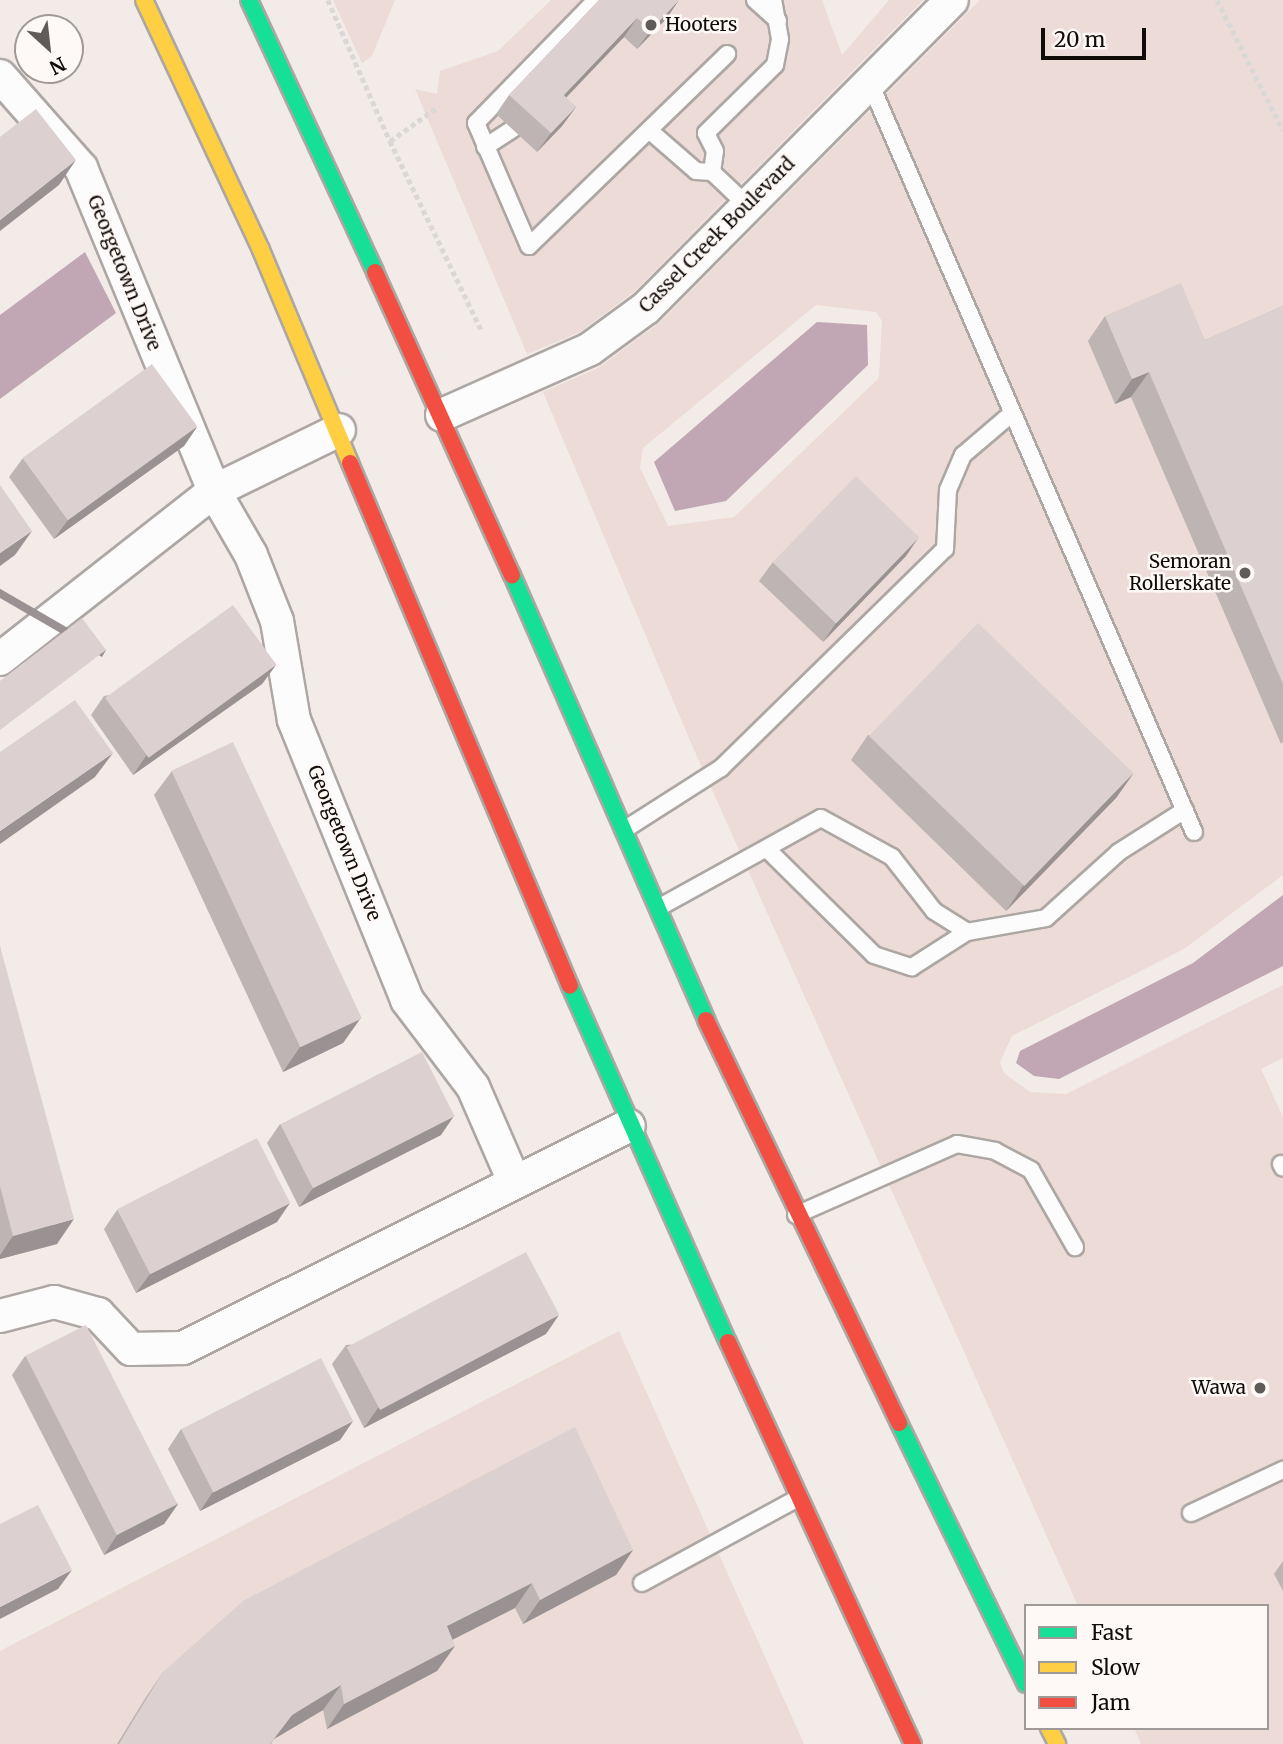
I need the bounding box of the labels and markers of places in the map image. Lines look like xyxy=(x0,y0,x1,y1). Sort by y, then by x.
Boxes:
place label: Hooters xyxy=(665,14,737,36)
marker: Hooters xyxy=(643,17,659,33)
place label: Semoran Rollerskate xyxy=(1129,551,1231,595)
marker: Semoran Rollerskate xyxy=(1237,565,1253,581)
place label: Wawa xyxy=(1192,1377,1246,1399)
marker: Wawa xyxy=(1252,1380,1268,1396)

